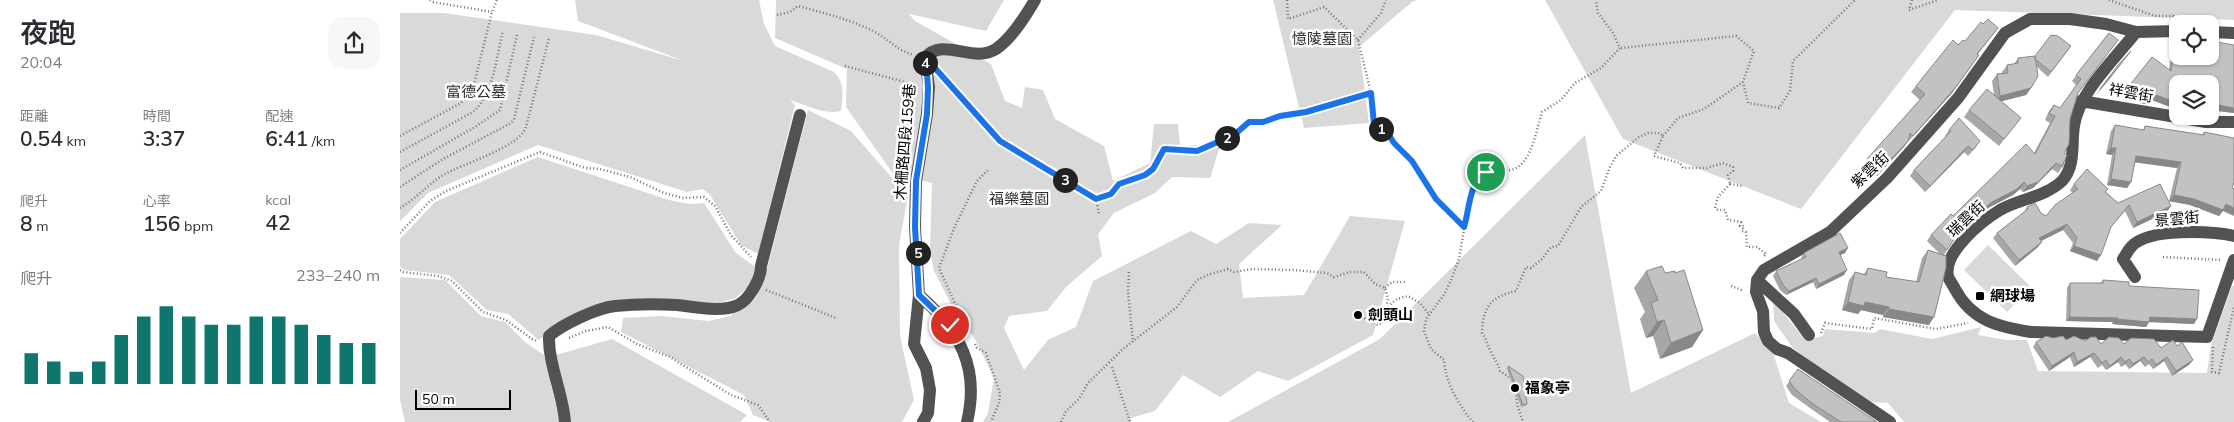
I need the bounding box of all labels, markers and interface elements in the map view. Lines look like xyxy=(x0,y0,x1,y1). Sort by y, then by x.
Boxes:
text: 夜跑 xyxy=(20,15,76,50)
map controls xyxy=(2169,15,2219,125)
button: locate xyxy=(2169,15,2219,65)
button: share xyxy=(328,17,380,69)
park label: 憶陵墓園 xyxy=(1292,29,1352,48)
pin: 4 xyxy=(912,50,938,76)
text: 20:04 xyxy=(20,52,62,72)
text: 4 xyxy=(921,54,930,72)
button: layers xyxy=(2169,75,2219,125)
street label: 祥雲街 xyxy=(2107,79,2155,106)
park label: 富德公墓 xyxy=(446,82,506,101)
street label: 木柵路四段159巷 xyxy=(890,83,919,201)
text: 距離 xyxy=(20,107,48,125)
text: 時間 xyxy=(143,107,171,125)
text: 配速 xyxy=(265,107,293,125)
pin: 1 xyxy=(1368,116,1394,142)
text: 1 xyxy=(1377,120,1386,138)
text: 0.54 xyxy=(20,125,63,151)
text: 3:37 xyxy=(143,125,185,151)
text: 6:41 xyxy=(265,125,308,151)
pin: 2 xyxy=(1214,126,1240,150)
text: 2 xyxy=(1223,129,1232,147)
text: km xyxy=(63,132,86,150)
text: /km xyxy=(308,132,335,150)
street label: 紫雲街 xyxy=(1847,147,1893,192)
pin xyxy=(1465,151,1507,193)
icon: arrive xyxy=(1472,158,1500,186)
pin: 3 xyxy=(1052,168,1078,192)
text: 3 xyxy=(1061,171,1070,189)
park label: 福樂墓園 xyxy=(989,189,1049,208)
text: kcal xyxy=(265,191,291,209)
text: 爬升 xyxy=(20,192,48,210)
text: 心率 xyxy=(143,192,171,210)
street label: 瑞雲街 xyxy=(1943,196,1989,241)
street label: 景雲街 xyxy=(2154,207,2200,230)
text: 42 xyxy=(265,209,291,235)
text: 8 xyxy=(20,210,33,236)
text: 156 xyxy=(143,210,180,236)
text: m xyxy=(33,217,49,235)
text: bpm xyxy=(180,217,213,235)
pin: 5 xyxy=(906,240,930,266)
text: 5 xyxy=(914,244,923,262)
text: 233–240 m xyxy=(296,265,380,285)
text: 爬升 xyxy=(20,268,52,288)
place label: 網球場 xyxy=(1990,286,2035,305)
marker: 網球場 xyxy=(1974,290,1986,302)
pin xyxy=(929,304,971,346)
place label: 劍頭山 xyxy=(1368,305,1413,324)
marker: 劍頭山 xyxy=(1352,309,1364,321)
icon: check xyxy=(936,311,964,339)
place label: 福象亭 xyxy=(1525,378,1570,397)
marker: 福象亭 xyxy=(1509,382,1521,394)
scale bar xyxy=(415,387,511,410)
text: 50 m xyxy=(422,390,455,408)

